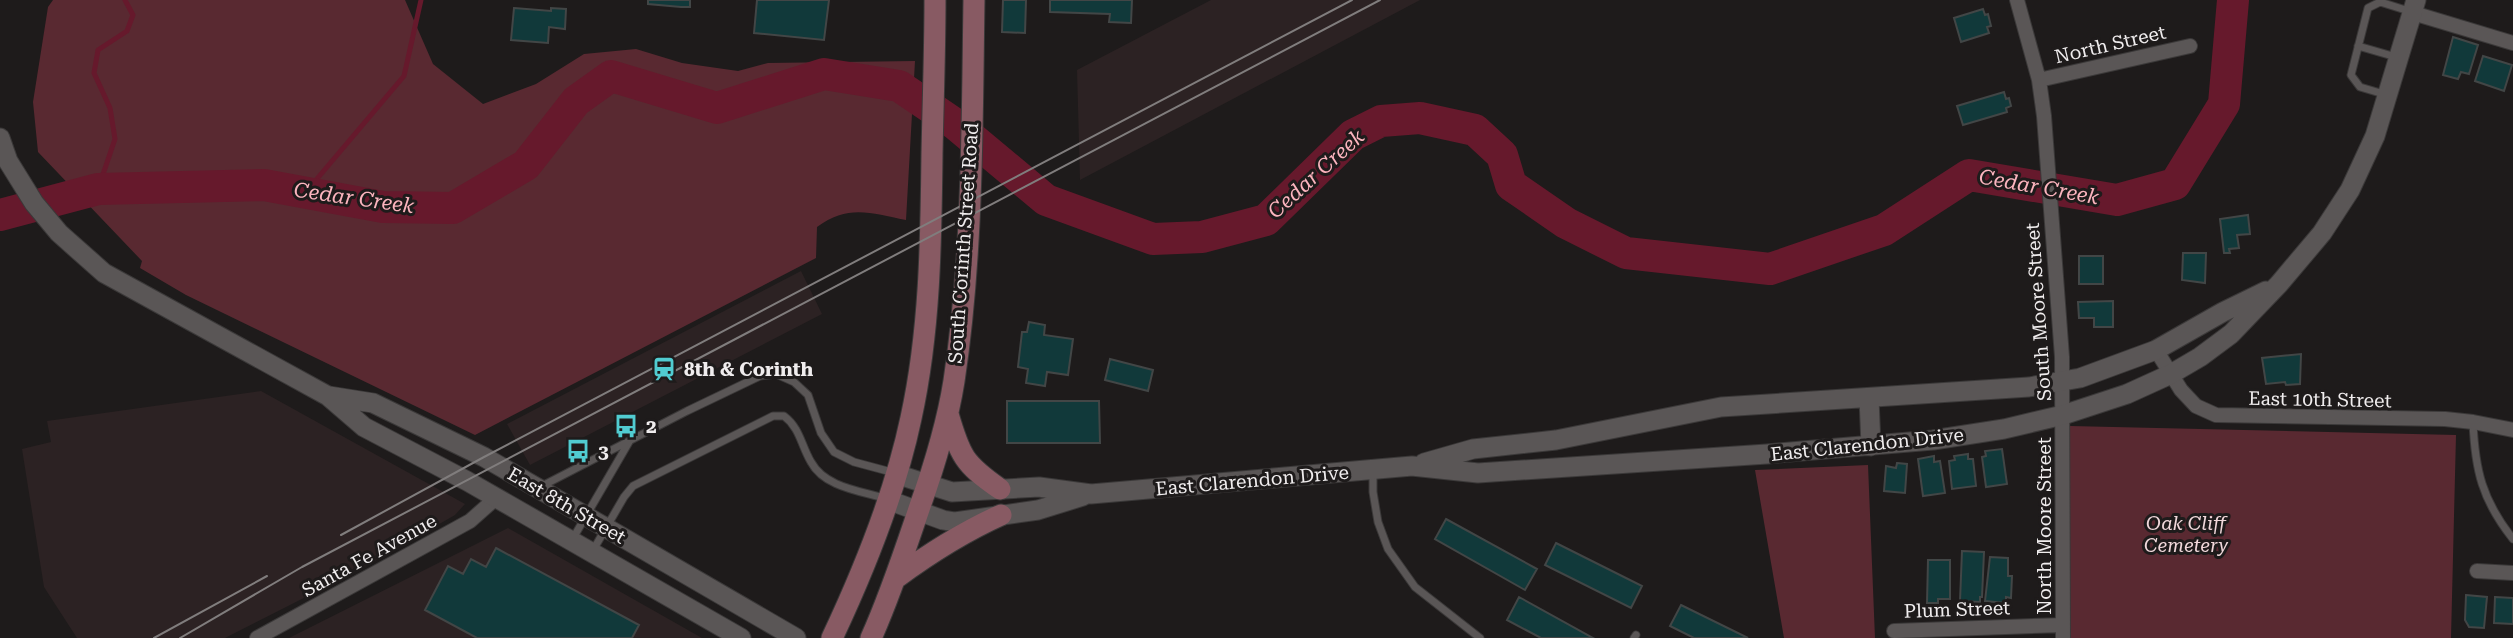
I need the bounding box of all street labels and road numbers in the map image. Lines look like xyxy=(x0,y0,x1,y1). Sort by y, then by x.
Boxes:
street label: North Street xyxy=(2052,21,2168,68)
street label: South Corinth Street Road xyxy=(944,122,983,364)
street label: South Moore Street xyxy=(2021,222,2056,402)
street label: East 10th Street xyxy=(2248,387,2392,412)
street label: East Clarendon Drive xyxy=(1769,423,1965,466)
street label: North Moore Street xyxy=(2033,437,2056,615)
street label: East Clarendon Drive xyxy=(1154,461,1350,500)
street label: East 8th Street xyxy=(503,462,630,549)
street label: Santa Fe Avenue xyxy=(298,509,441,602)
street label: Plum Street xyxy=(1903,596,2011,623)

